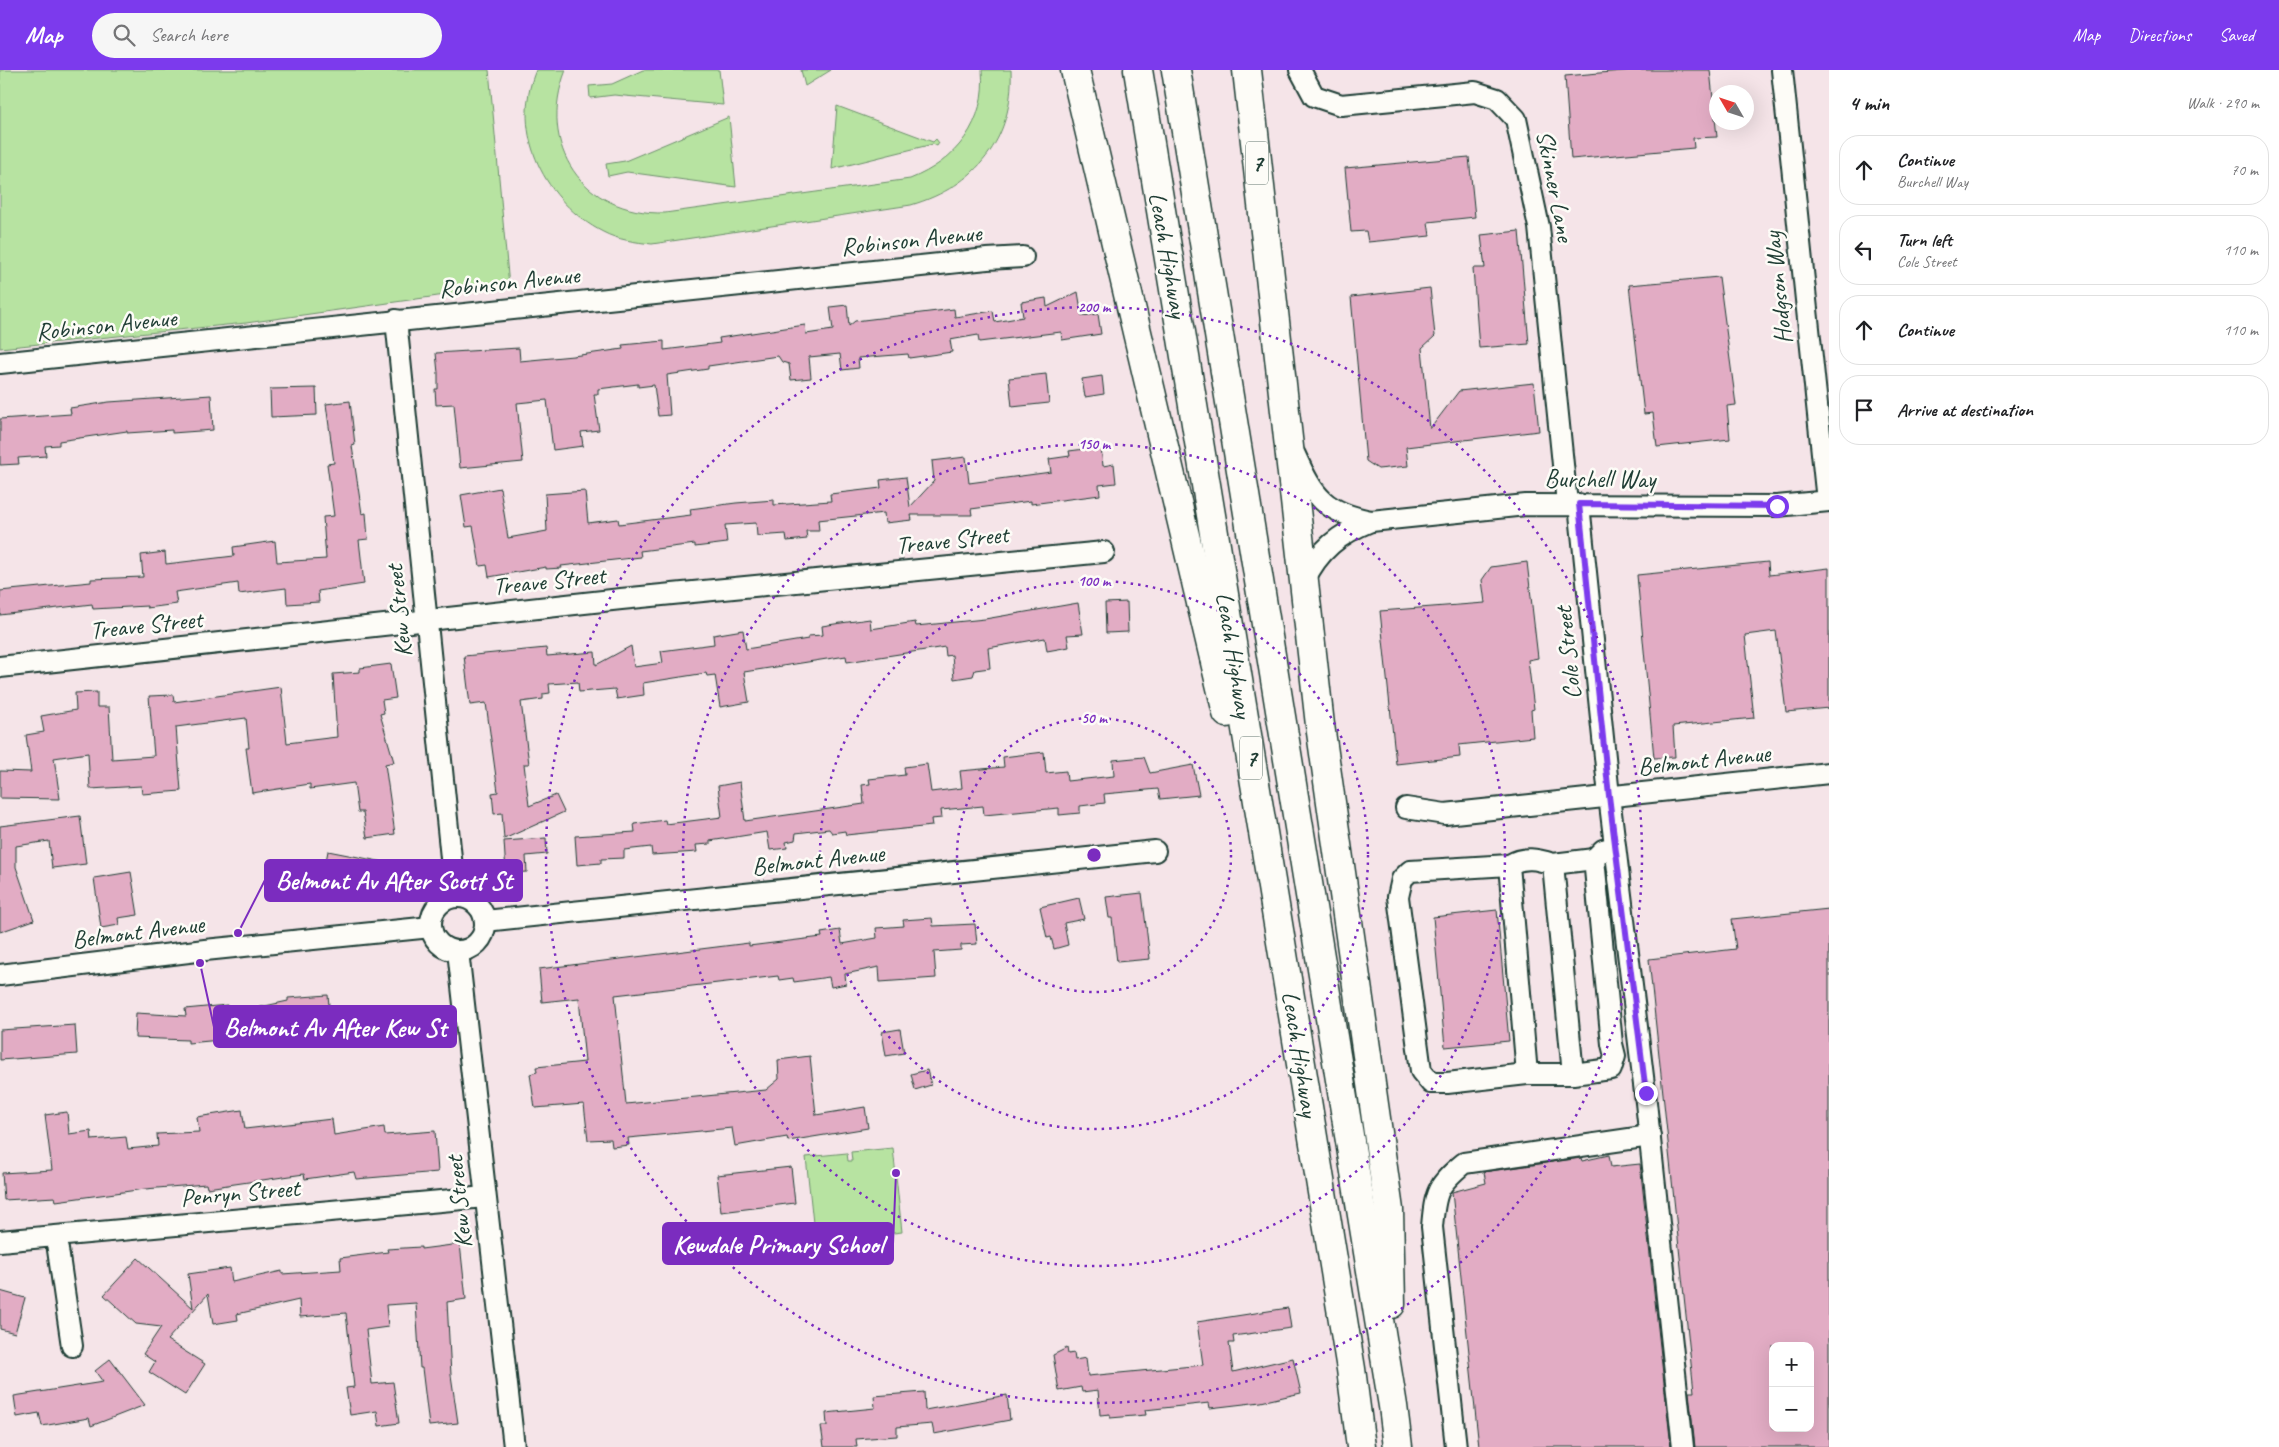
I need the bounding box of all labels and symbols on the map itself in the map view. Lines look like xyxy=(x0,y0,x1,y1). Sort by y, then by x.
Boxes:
north arrow xyxy=(1709,85,1754,130)
street label: Skinner Lane xyxy=(1529,128,1582,246)
road number: 7 xyxy=(1246,142,1268,185)
street label: Leach Highway xyxy=(1141,190,1195,323)
street label: Robinson Avenue xyxy=(839,217,985,263)
street label: Hodgson Way xyxy=(1756,229,1800,346)
street label: Robinson Avenue xyxy=(437,259,583,305)
text: 200 m xyxy=(1078,298,1112,317)
street label: Robinson Avenue xyxy=(34,302,180,348)
text: 150 m xyxy=(1078,435,1112,454)
street label: Burchell Way xyxy=(1545,463,1658,495)
route start xyxy=(1766,495,1789,518)
street label: Treave Street xyxy=(894,518,1013,562)
street label: Treave Street xyxy=(491,559,610,603)
street label: Kew Street xyxy=(378,561,420,659)
text: 100 m xyxy=(1078,572,1112,591)
street label: Leach Highway xyxy=(1208,590,1260,723)
street label: Cole Street xyxy=(1547,602,1589,701)
street label: Treave Street xyxy=(88,603,207,647)
text: 50 m xyxy=(1081,709,1108,728)
road number: 7 xyxy=(1240,736,1262,780)
street label: Belmont Avenue xyxy=(1636,737,1774,783)
street label: Belmont Avenue xyxy=(750,837,888,883)
centre of rings xyxy=(1085,846,1103,864)
callout: Belmont Av After Scott St xyxy=(265,860,522,901)
text: Belmont Av After Scott St xyxy=(276,864,515,897)
street label: Belmont Avenue xyxy=(70,908,208,956)
street label: Leach Highway xyxy=(1274,989,1326,1122)
callout: Belmont Av After Kew St xyxy=(214,1006,456,1047)
text: Belmont Av After Kew St xyxy=(224,1011,450,1044)
route end xyxy=(1635,1082,1658,1105)
street label: Kew Street xyxy=(438,1152,480,1250)
street label: Penryn Street xyxy=(179,1172,303,1214)
callout: Kewdale Primary School xyxy=(663,1223,893,1264)
text: Kewdale Primary School xyxy=(673,1228,889,1261)

